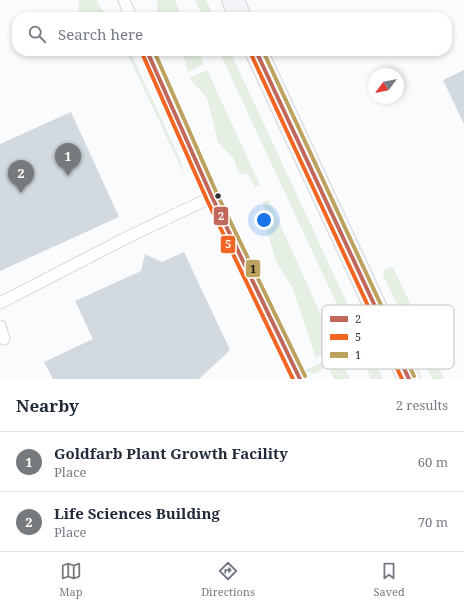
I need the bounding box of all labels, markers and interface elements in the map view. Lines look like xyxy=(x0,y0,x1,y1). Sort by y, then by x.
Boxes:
search box xyxy=(12,12,452,56)
icon: search xyxy=(26,23,48,45)
text: Search here xyxy=(58,24,143,44)
north arrow xyxy=(368,68,404,104)
pin: 1 xyxy=(55,143,81,176)
pin: 2 xyxy=(8,160,34,193)
unlabelled marker xyxy=(213,191,223,201)
line badge: 2 xyxy=(213,206,229,226)
text: 2 xyxy=(218,208,224,223)
your location xyxy=(254,210,274,230)
line badge: 5 xyxy=(220,235,236,254)
text: 5 xyxy=(225,236,231,251)
line badge: 1 xyxy=(245,259,261,278)
text: 1 xyxy=(250,261,256,276)
legend xyxy=(322,305,454,369)
text: 2 xyxy=(355,311,361,326)
text: 5 xyxy=(355,329,361,344)
text: 1 xyxy=(355,347,361,362)
text: Nearby xyxy=(16,394,79,417)
text: 2 results xyxy=(396,396,448,414)
text: Goldfarb Plant Growth Facility xyxy=(54,443,288,463)
text: 1 xyxy=(25,453,33,471)
text: 60 m xyxy=(418,453,448,471)
text: Place xyxy=(54,463,87,481)
text: Life Sciences Building xyxy=(54,503,220,523)
text: 2 xyxy=(25,513,33,531)
text: 70 m xyxy=(418,513,448,531)
text: Place xyxy=(54,523,87,541)
tab: Map xyxy=(59,560,83,599)
tab: Directions xyxy=(201,560,255,599)
tab: Saved xyxy=(374,560,405,599)

